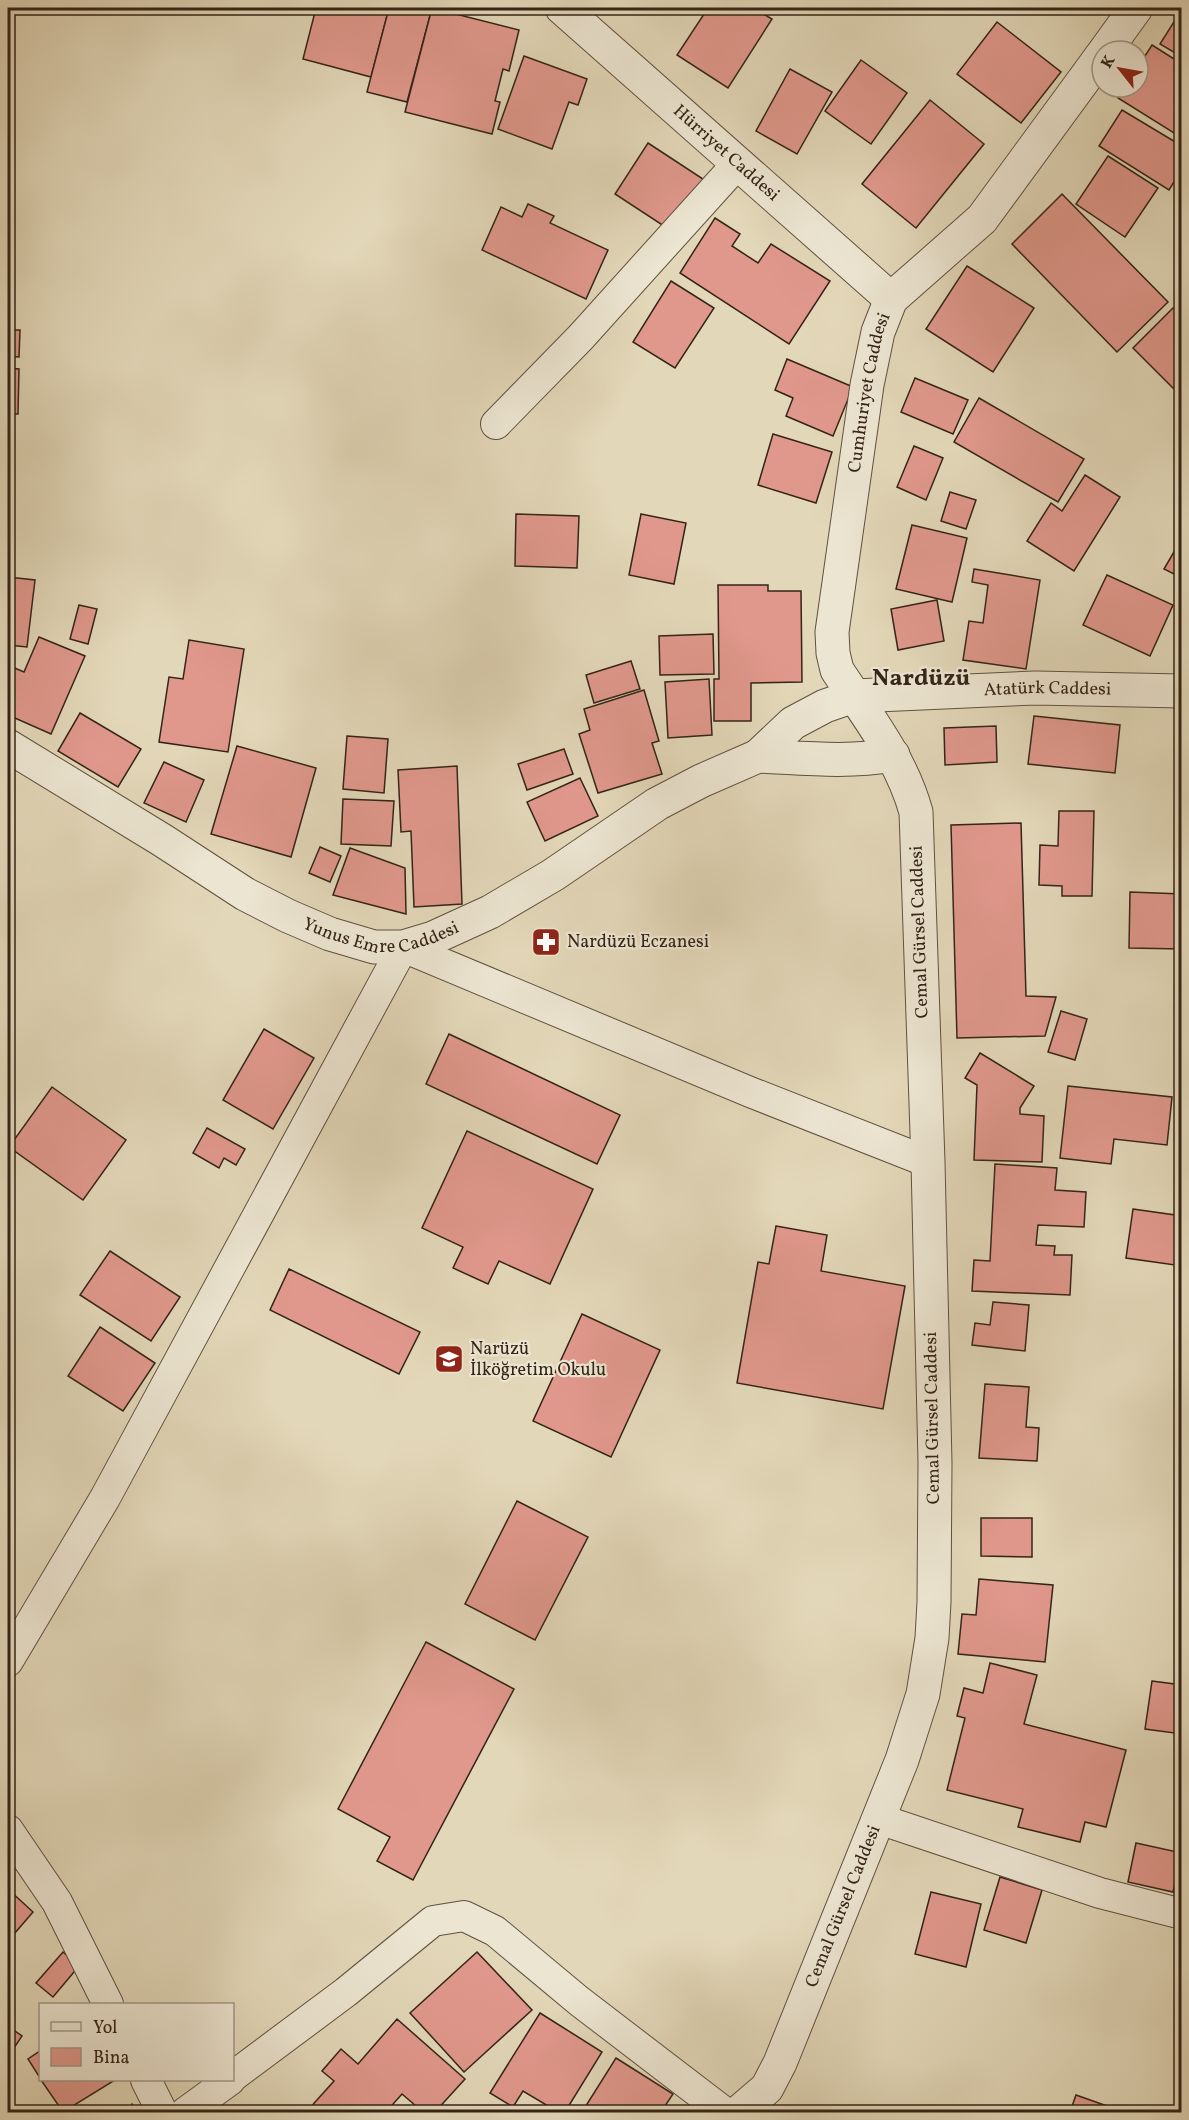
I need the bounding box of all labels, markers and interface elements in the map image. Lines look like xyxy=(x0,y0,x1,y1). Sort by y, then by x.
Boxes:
north arrow xyxy=(1090,39,1150,99)
text: K xyxy=(1096,51,1121,73)
street label: Hürriyet Caddesi xyxy=(667,99,785,207)
street label: Cumhuriyet Caddesi xyxy=(842,309,897,474)
district label: Nardüzü xyxy=(872,662,970,696)
street label: Atatürk Caddesi xyxy=(983,675,1112,703)
street label: Cemal Gürsel Caddesi xyxy=(904,845,936,1019)
street label: Yunus Emre Caddesi xyxy=(300,909,462,933)
text: Yunus Emre Caddesi xyxy=(299,911,463,960)
pharmacy icon: Nardüzü Eczanesi xyxy=(530,926,562,958)
place label: Nardüzü Eczanesi xyxy=(567,930,709,955)
street label: Cemal Gürsel Caddesi xyxy=(919,1331,947,1505)
place label: Narüzü İlköğretim Okulu xyxy=(470,1337,606,1383)
school or university icon: Narüzü İlköğretim Okulu xyxy=(433,1343,465,1375)
street label: Cemal Gürsel Caddesi xyxy=(799,1821,887,1991)
legend xyxy=(39,2003,234,2081)
text: Yol xyxy=(93,2016,118,2041)
text: Bina xyxy=(93,2046,129,2071)

